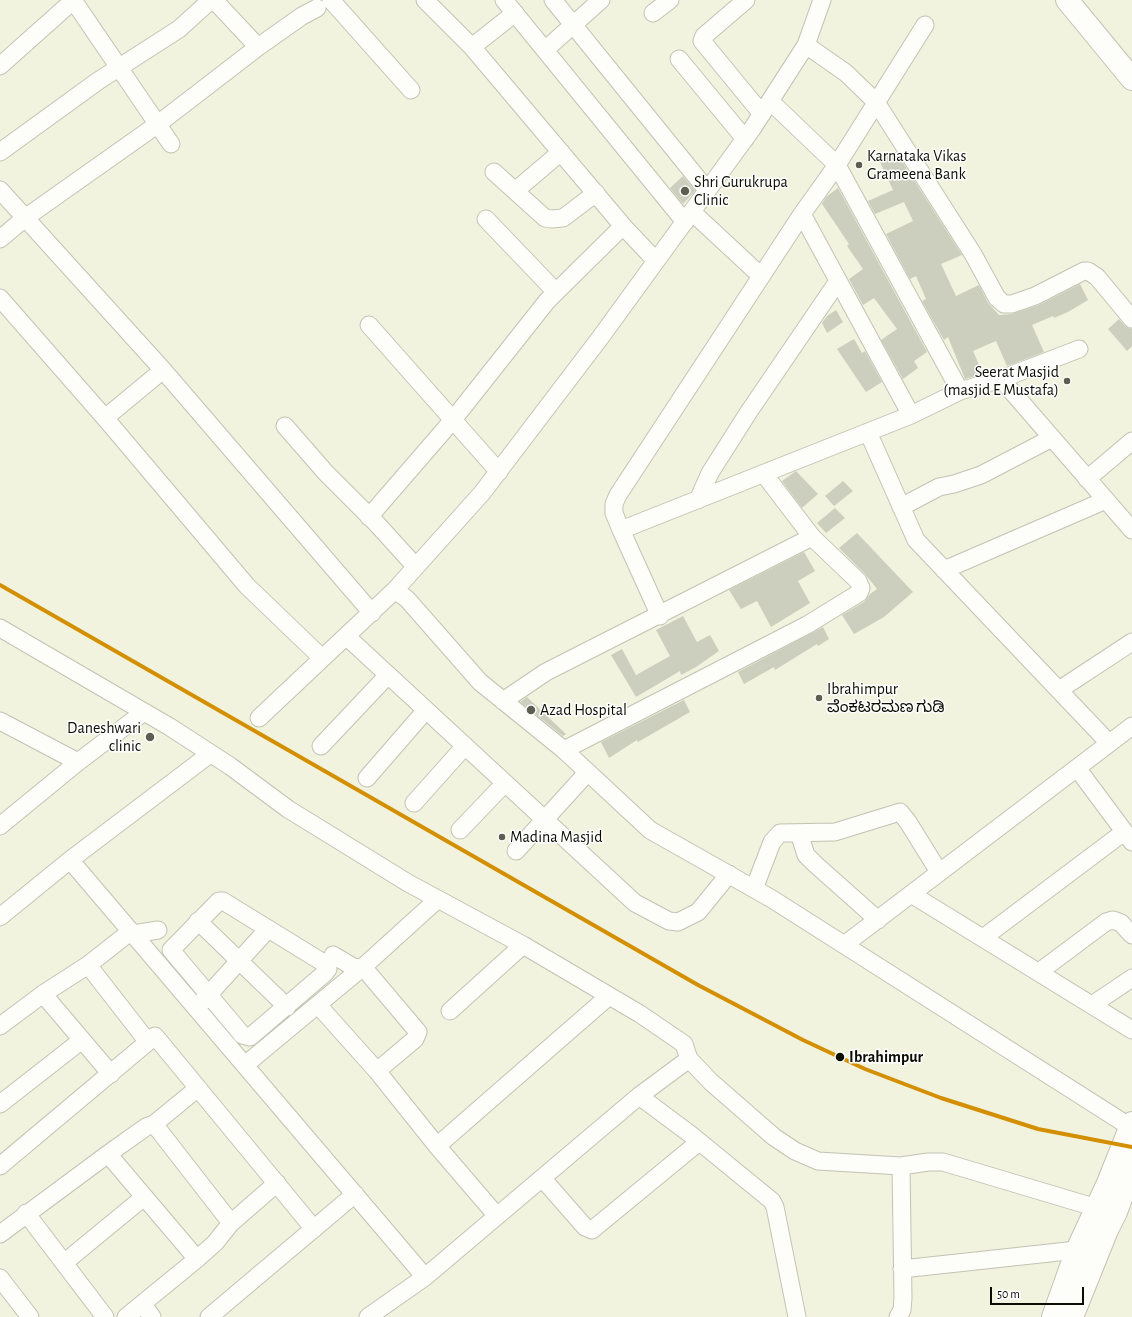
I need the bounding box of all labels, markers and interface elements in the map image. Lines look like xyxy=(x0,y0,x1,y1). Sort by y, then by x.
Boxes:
place label: Karnataka Vikas Grameena Bank xyxy=(867,146,966,184)
marker: Karnataka Vikas Grameena Bank xyxy=(854,160,864,170)
place label: Shri Gurukrupa Clinic xyxy=(694,172,788,210)
marker: Shri Gurukrupa Clinic xyxy=(679,185,691,197)
place label: Seerat Masjid (masjid E Mustafa) xyxy=(943,362,1059,400)
marker: Seerat Masjid (masjid E Mustafa) xyxy=(1062,376,1072,386)
place label: Ibrahimpur ವೆಂಕಟರಮಣ ಗುಡಿ xyxy=(827,679,945,717)
marker: Ibrahimpur ವೆಂಕಟರಮಣ ಗುಡಿ xyxy=(814,693,824,703)
place label: Azad Hospital xyxy=(540,700,627,720)
marker: Azad Hospital xyxy=(525,704,537,716)
place label: Daneshwari clinic xyxy=(67,718,141,756)
marker: Daneshwari clinic xyxy=(144,731,156,743)
place label: Madina Masjid xyxy=(510,827,602,847)
marker: Madina Masjid xyxy=(497,832,507,842)
place label: Ibrahimpur xyxy=(849,1047,923,1067)
marker: Ibrahimpur xyxy=(834,1051,846,1063)
scale bar xyxy=(992,1279,1086,1305)
text: 50 m xyxy=(997,1288,1020,1300)

